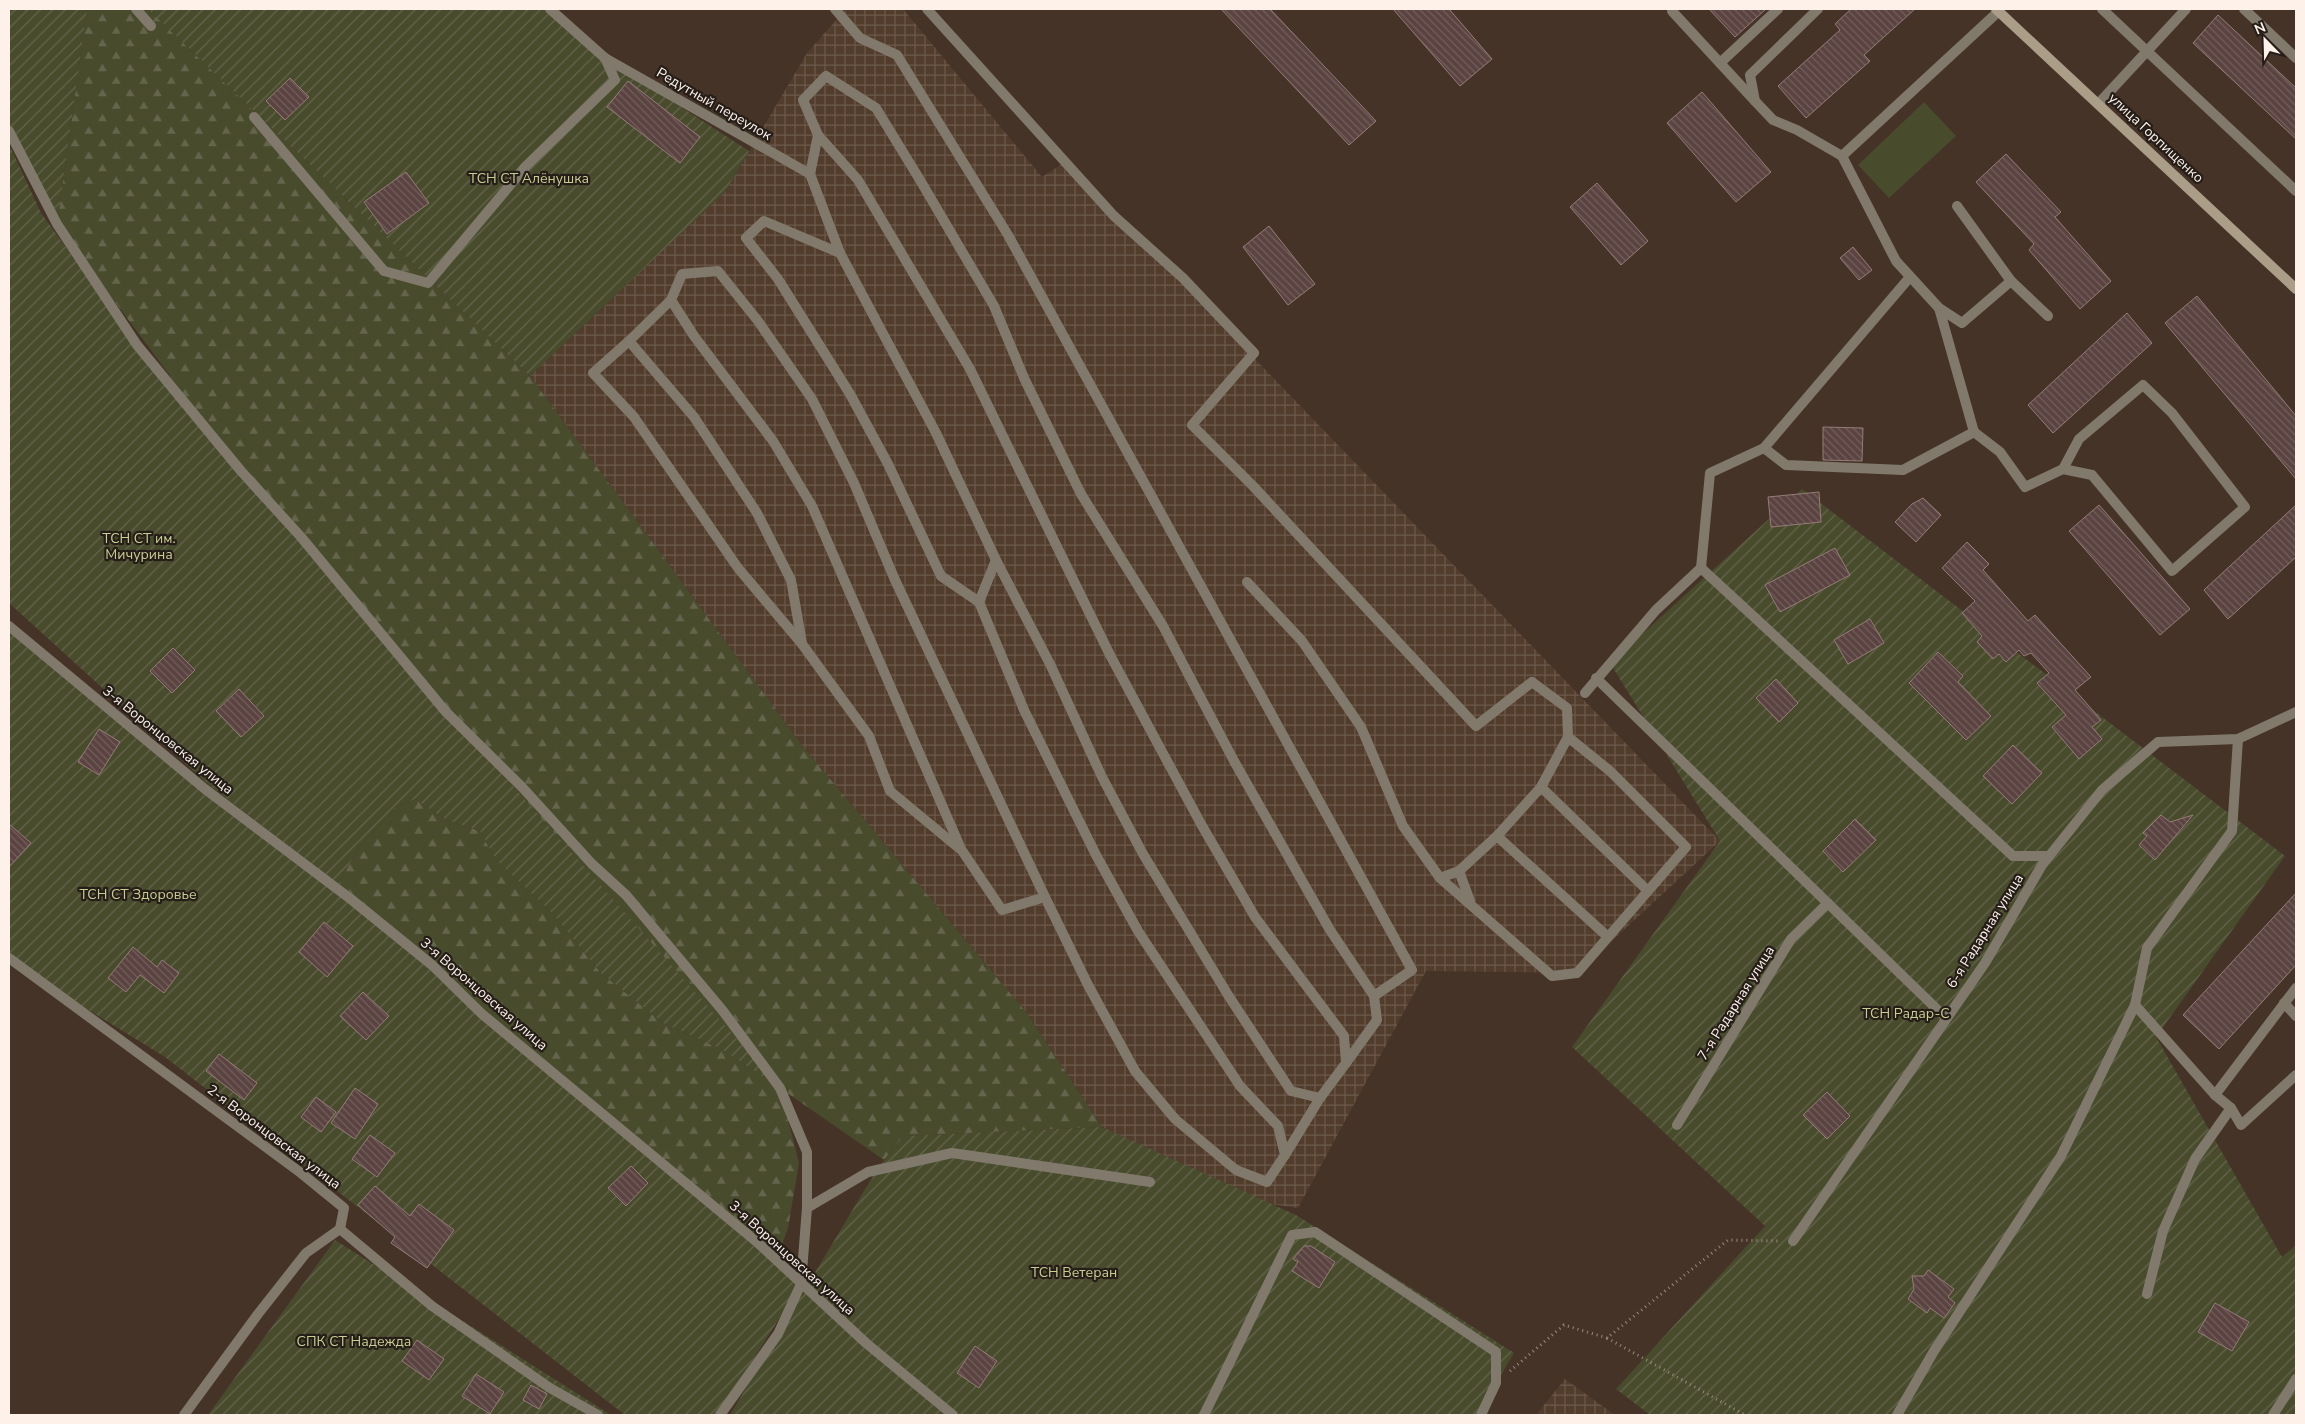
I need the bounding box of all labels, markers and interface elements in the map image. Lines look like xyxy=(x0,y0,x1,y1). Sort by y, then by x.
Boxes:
north arrow xyxy=(2240,15,2290,65)
text: N xyxy=(2252,18,2269,39)
street label: Редутный переулок xyxy=(653,63,776,145)
street label: улица Горпищенко xyxy=(2104,89,2208,187)
park label: ТСН СТ Алёнушка xyxy=(469,169,589,188)
park label: ТСН СТ им. Мичурина xyxy=(102,529,176,564)
street label: 3-я Воронцовская улица xyxy=(99,681,237,799)
street label: 6-я Радарная улица xyxy=(1942,870,2028,992)
park label: ТСН СТ Здоровье xyxy=(80,885,197,904)
street label: 3-я Воронцовская улица xyxy=(416,933,552,1055)
street label: 7-я Радарная улица xyxy=(1693,942,1779,1064)
park label: ТСН Радар-С xyxy=(1862,1004,1950,1023)
street label: 2-я Воронцовская улица xyxy=(203,1080,345,1194)
street label: 3-я Воронцовская улица xyxy=(725,1196,859,1320)
park label: ТСН Ветеран xyxy=(1031,1263,1117,1282)
park label: СПК СТ Надежда xyxy=(297,1332,411,1351)

